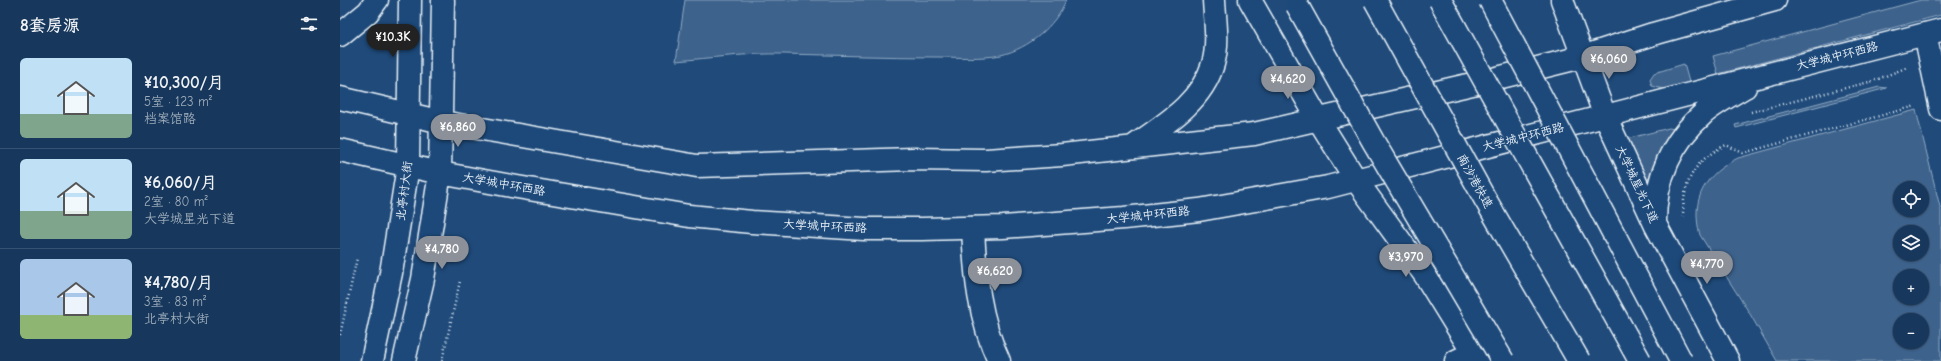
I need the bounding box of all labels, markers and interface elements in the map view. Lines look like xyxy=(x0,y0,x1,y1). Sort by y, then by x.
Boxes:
icon: filters xyxy=(298,13,320,35)
text: 8套房源 xyxy=(20,16,80,35)
pin: ¥10.3K xyxy=(360,24,426,58)
text: ¥10.3K xyxy=(375,29,411,44)
street label: 大学城中环西路 xyxy=(1795,39,1879,73)
pin: ¥6,060 xyxy=(1576,46,1642,80)
text: ¥6,060 xyxy=(1590,51,1628,66)
pin: ¥4,620 xyxy=(1255,66,1321,100)
text: ¥4,620 xyxy=(1270,71,1306,86)
text: ¥10,300/月 xyxy=(144,73,224,92)
icon: home xyxy=(52,74,100,122)
text: 5室 · 123 m² xyxy=(144,94,212,109)
text: 档案馆路 xyxy=(144,111,196,126)
pin: ¥6,860 xyxy=(425,114,491,148)
text: ¥6,860 xyxy=(440,119,476,134)
street label: 大学城中环西路 xyxy=(1481,120,1565,154)
street label: 大学城星光下道 xyxy=(1613,143,1661,225)
street label: 南沙港快速 xyxy=(1454,151,1496,211)
street label: 北亭村大街 xyxy=(393,160,415,222)
street label: 大学城中环西路 xyxy=(461,170,547,198)
text: ¥6,060/月 xyxy=(144,173,217,192)
icon: home xyxy=(52,175,100,223)
map controls xyxy=(1893,181,1929,349)
button: locate xyxy=(1893,181,1929,217)
text: 2室 · 80 m² xyxy=(144,194,208,209)
street label: 大学城中环西路 xyxy=(1105,204,1191,226)
text: 大学城星光下道 xyxy=(144,211,235,226)
street label: 大学城中环西路 xyxy=(783,217,867,235)
button: layers xyxy=(1893,225,1929,261)
pin: ¥4,780 xyxy=(409,236,475,270)
text: ¥4,780 xyxy=(425,241,459,256)
pin: ¥3,970 xyxy=(1373,244,1439,278)
text: ¥3,970 xyxy=(1388,249,1424,264)
pin: ¥4,770 xyxy=(1674,251,1740,285)
text: ¥4,770 xyxy=(1690,256,1724,271)
pin: ¥6,620 xyxy=(962,258,1028,292)
text: ¥6,620 xyxy=(977,263,1013,278)
button: + xyxy=(1893,269,1929,305)
text: ¥4,780/月 xyxy=(144,273,214,292)
icon: home xyxy=(52,275,100,323)
text: 3室 · 83 m² xyxy=(144,294,206,309)
text: 北亭村大街 xyxy=(144,311,209,326)
button: − xyxy=(1893,313,1929,349)

